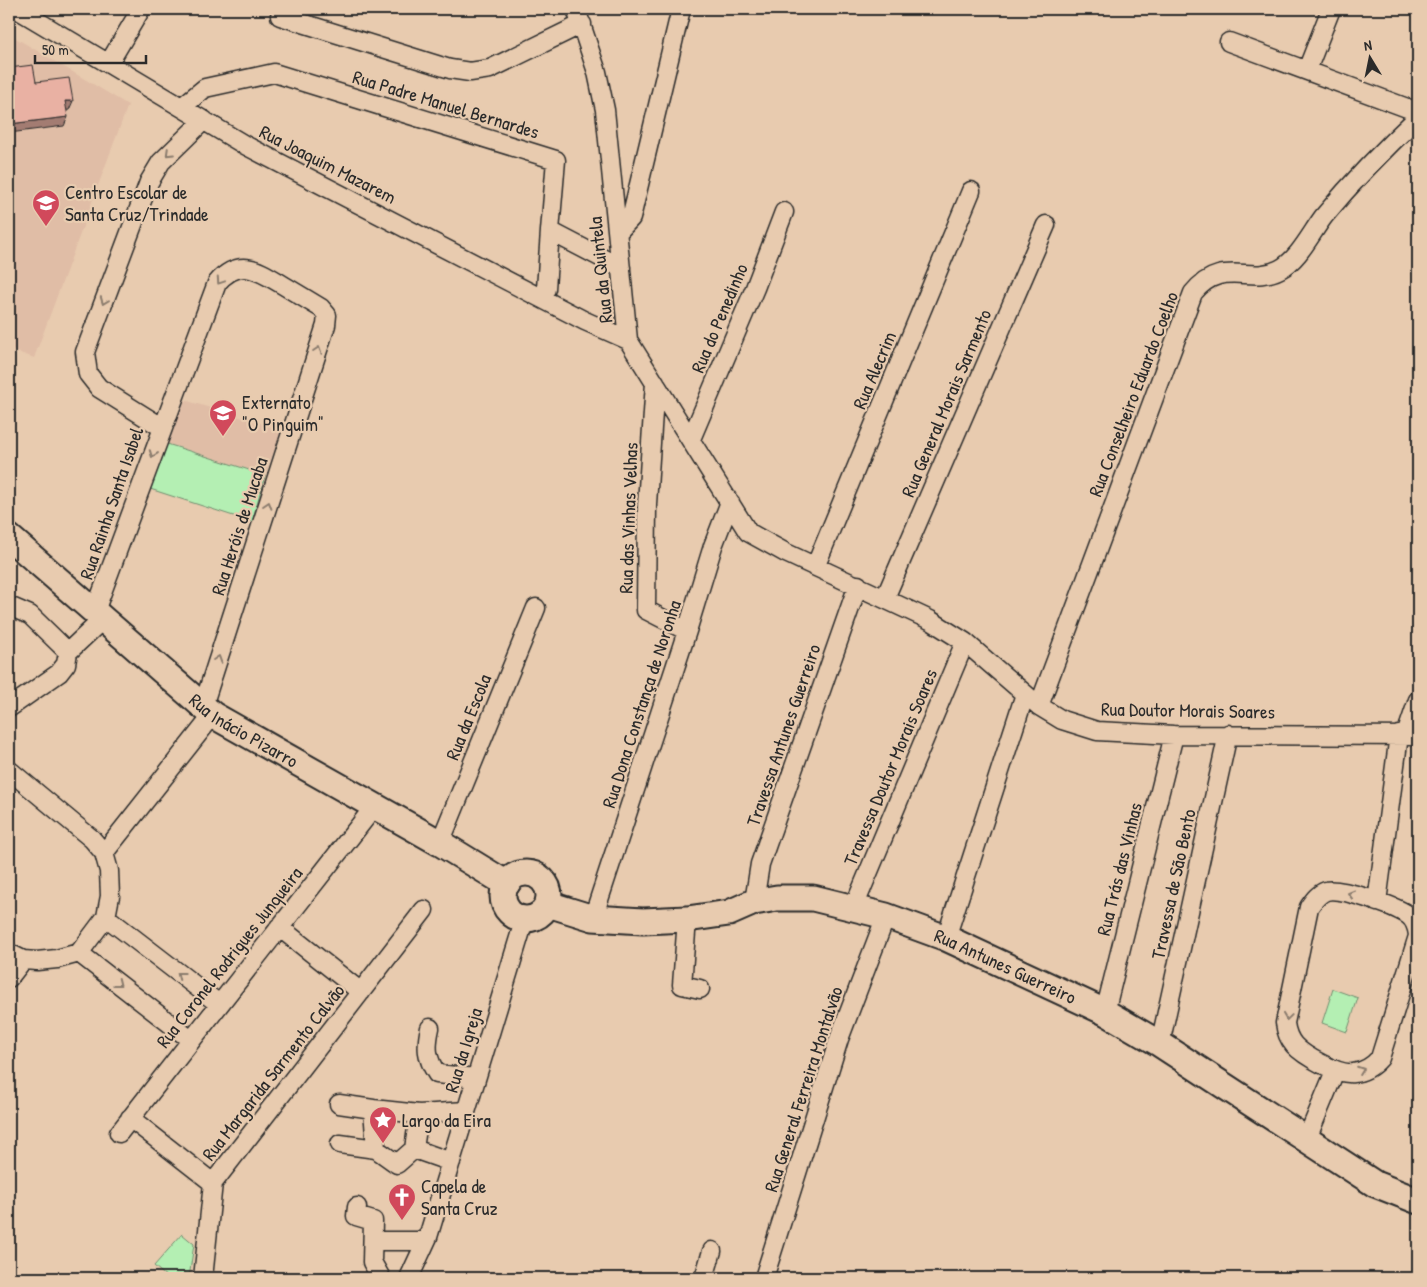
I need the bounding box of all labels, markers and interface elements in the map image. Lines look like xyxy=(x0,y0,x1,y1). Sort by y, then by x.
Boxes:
scale bar xyxy=(35,32,146,64)
north arrow xyxy=(1344,32,1394,82)
text: N xyxy=(1362,35,1374,55)
text: 50 m xyxy=(42,39,69,60)
street label: Rua Padre Manuel Bernardes xyxy=(350,63,542,145)
street label: Rua Joaquim Mazarem xyxy=(255,118,401,210)
one-way arrow xyxy=(166,148,175,157)
place label: Centro Escolar de Santa Cruz/Trindade xyxy=(65,179,209,227)
school or university icon: Centro Escolar de Santa Cruz/Trindade xyxy=(31,188,61,227)
street label: Rua da Quintela xyxy=(581,215,619,324)
street label: Rua do Penedinho xyxy=(684,259,754,377)
one-way arrow xyxy=(217,275,226,285)
street label: Rua Conselheiro Eduardo Coelho xyxy=(1082,287,1184,500)
one-way arrow xyxy=(100,296,110,305)
street label: Rua General Morais Sarmento xyxy=(895,305,997,501)
street label: Rua Alecrim xyxy=(846,327,902,413)
one-way arrow xyxy=(313,347,323,355)
place label: Externato "O Pinguim" xyxy=(242,389,324,437)
school or university icon: Externato "O Pinguim" xyxy=(208,398,238,437)
street label: Rua Rainha Santa Isabel xyxy=(73,422,150,583)
street label: Rua das Vinhas Velhas xyxy=(612,442,644,594)
one-way arrow xyxy=(149,449,159,458)
street label: Rua Heróis de Mucaba xyxy=(204,453,274,598)
one-way arrow xyxy=(262,501,272,510)
street label: Rua Dona Constança de Noronha xyxy=(595,596,687,811)
street label: Travessa Antunes Guerreiro xyxy=(740,640,826,829)
one-way arrow xyxy=(212,656,222,664)
street label: Travessa Doutor Morais Soares xyxy=(837,665,943,869)
street label: Rua da Escola xyxy=(439,670,497,764)
street label: Rua Inácio Pizarro xyxy=(184,687,303,774)
street label: Rua Doutor Morais Soares xyxy=(1101,695,1275,725)
street label: Rua Trás das Vinhas xyxy=(1090,800,1148,938)
street label: Travessa de São Bento xyxy=(1144,806,1202,961)
street label: Rua Coronel Rodrigues Junqueira xyxy=(150,861,308,1053)
one-way arrow xyxy=(1348,890,1356,900)
street label: Rua Antunes Guerreiro xyxy=(931,922,1081,1010)
one-way arrow xyxy=(177,972,186,980)
one-way arrow xyxy=(112,977,121,985)
street label: Rua Margarida Sarmento Calvão xyxy=(196,978,350,1166)
street label: Rua General Ferreira Montalvão xyxy=(757,983,849,1195)
street label: Rua da Igreja xyxy=(438,1004,488,1095)
one-way arrow xyxy=(1282,1014,1293,1022)
one-way arrow xyxy=(1356,1066,1365,1076)
place icon: Largo da Eira xyxy=(368,1105,398,1144)
place label: Largo da Eira xyxy=(402,1107,492,1133)
place label: Capela de Santa Cruz xyxy=(421,1173,498,1221)
church icon: Capela de Santa Cruz xyxy=(387,1182,417,1221)

